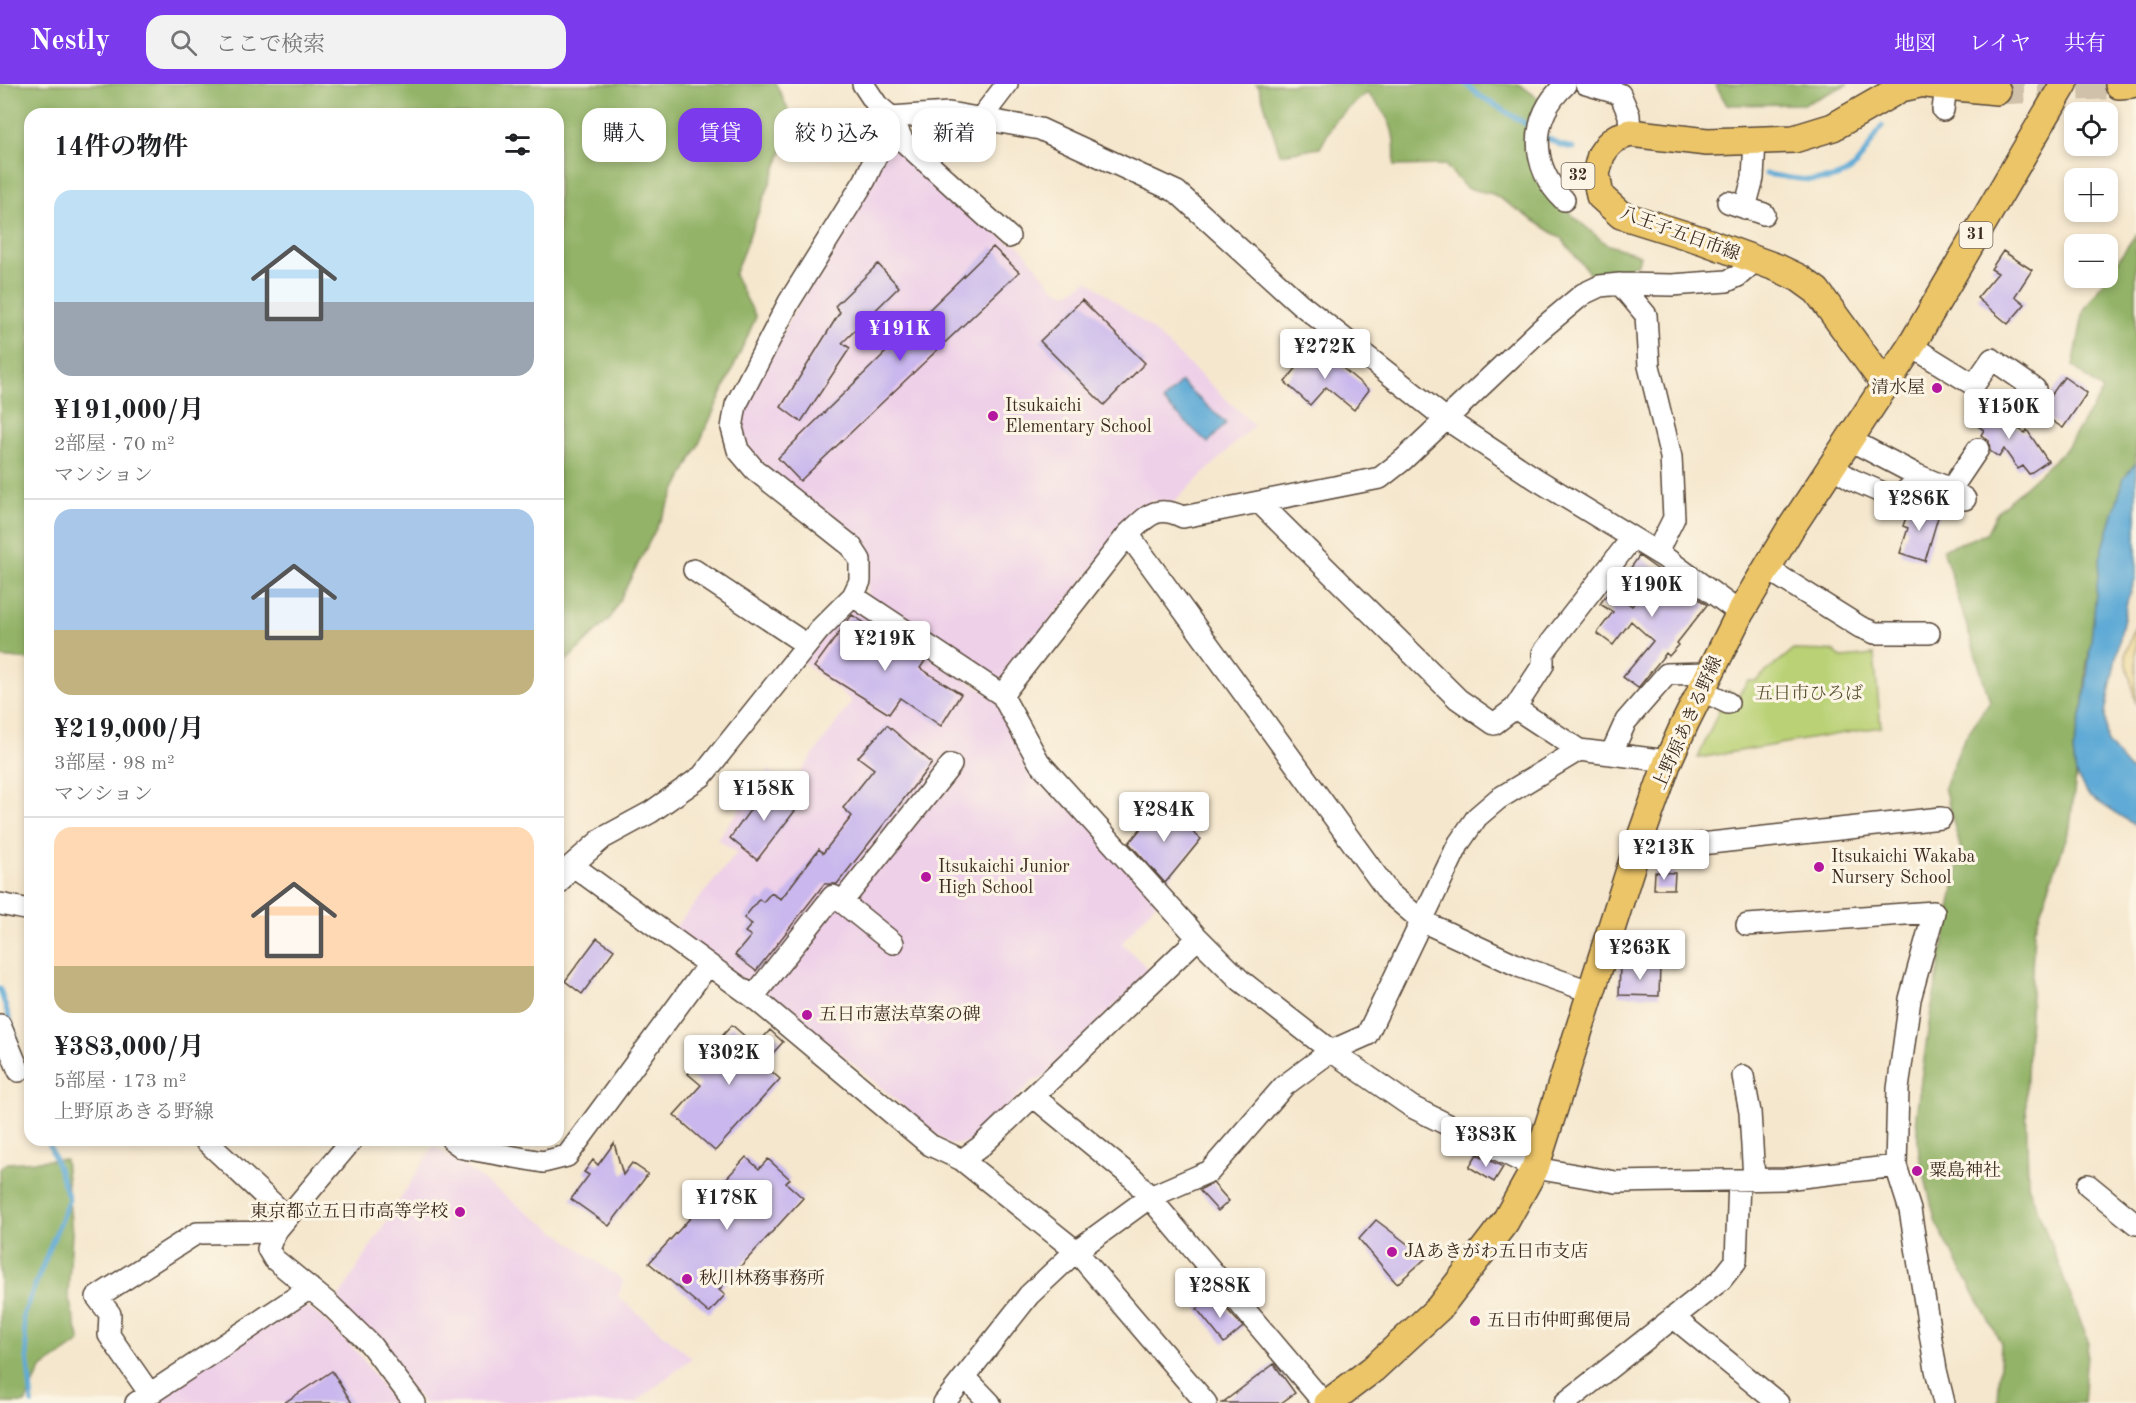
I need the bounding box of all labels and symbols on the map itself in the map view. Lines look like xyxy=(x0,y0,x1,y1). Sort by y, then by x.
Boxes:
road number: 32 xyxy=(1562,163,1594,189)
street label: 八王子五日市線 xyxy=(1618,202,1743,264)
road number: 31 xyxy=(1960,222,1992,248)
pin: ¥191K xyxy=(858,311,942,362)
pin: ¥272K xyxy=(1283,329,1367,380)
place label: 清水屋 xyxy=(1871,377,1925,397)
marker: 清水屋 xyxy=(1930,381,1944,395)
pin: ¥150K xyxy=(1967,389,2051,440)
place label: Itsukaichi Elementary School xyxy=(1005,397,1152,436)
marker: Itsukaichi Elementary School xyxy=(986,409,1000,423)
pin: ¥286K xyxy=(1877,481,1961,532)
pin: ¥190K xyxy=(1610,567,1694,618)
pin: ¥219K xyxy=(843,621,927,672)
street label: 上野原あきる野線 xyxy=(1649,653,1726,792)
park label: 五日市ひろば xyxy=(1755,683,1863,703)
pin: ¥158K xyxy=(722,771,806,822)
pin: ¥284K xyxy=(1122,792,1206,843)
pin: ¥213K xyxy=(1622,830,1706,881)
place label: Itsukaichi Wakaba Nursery School xyxy=(1831,848,1976,887)
place label: Itsukaichi Junior High School xyxy=(938,858,1070,897)
marker: Itsukaichi Wakaba Nursery School xyxy=(1812,860,1826,874)
marker: Itsukaichi Junior High School xyxy=(919,870,933,884)
pin: ¥263K xyxy=(1598,930,1682,981)
place label: 五日市憲法草案の碑 xyxy=(819,1004,981,1024)
marker: 五日市憲法草案の碑 xyxy=(800,1008,814,1022)
pin: ¥302K xyxy=(687,1035,771,1086)
pin: ¥383K xyxy=(1444,1117,1528,1168)
place label: 粟島神社 xyxy=(1929,1160,2001,1180)
marker: 粟島神社 xyxy=(1910,1164,1924,1178)
pin: ¥178K xyxy=(685,1180,769,1231)
place label: 東京都立五日市高等学校 xyxy=(250,1201,448,1221)
marker: 東京都立五日市高等学校 xyxy=(453,1205,467,1219)
place label: JAあきがわ五日市支店 xyxy=(1404,1241,1588,1261)
marker: JAあきがわ五日市支店 xyxy=(1385,1245,1399,1259)
place label: 秋川林務事務所 xyxy=(699,1268,825,1288)
pin: ¥288K xyxy=(1178,1268,1262,1319)
marker: 秋川林務事務所 xyxy=(680,1272,694,1286)
place label: 五日市仲町郵便局 xyxy=(1487,1310,1631,1330)
marker: 五日市仲町郵便局 xyxy=(1468,1314,1482,1328)

